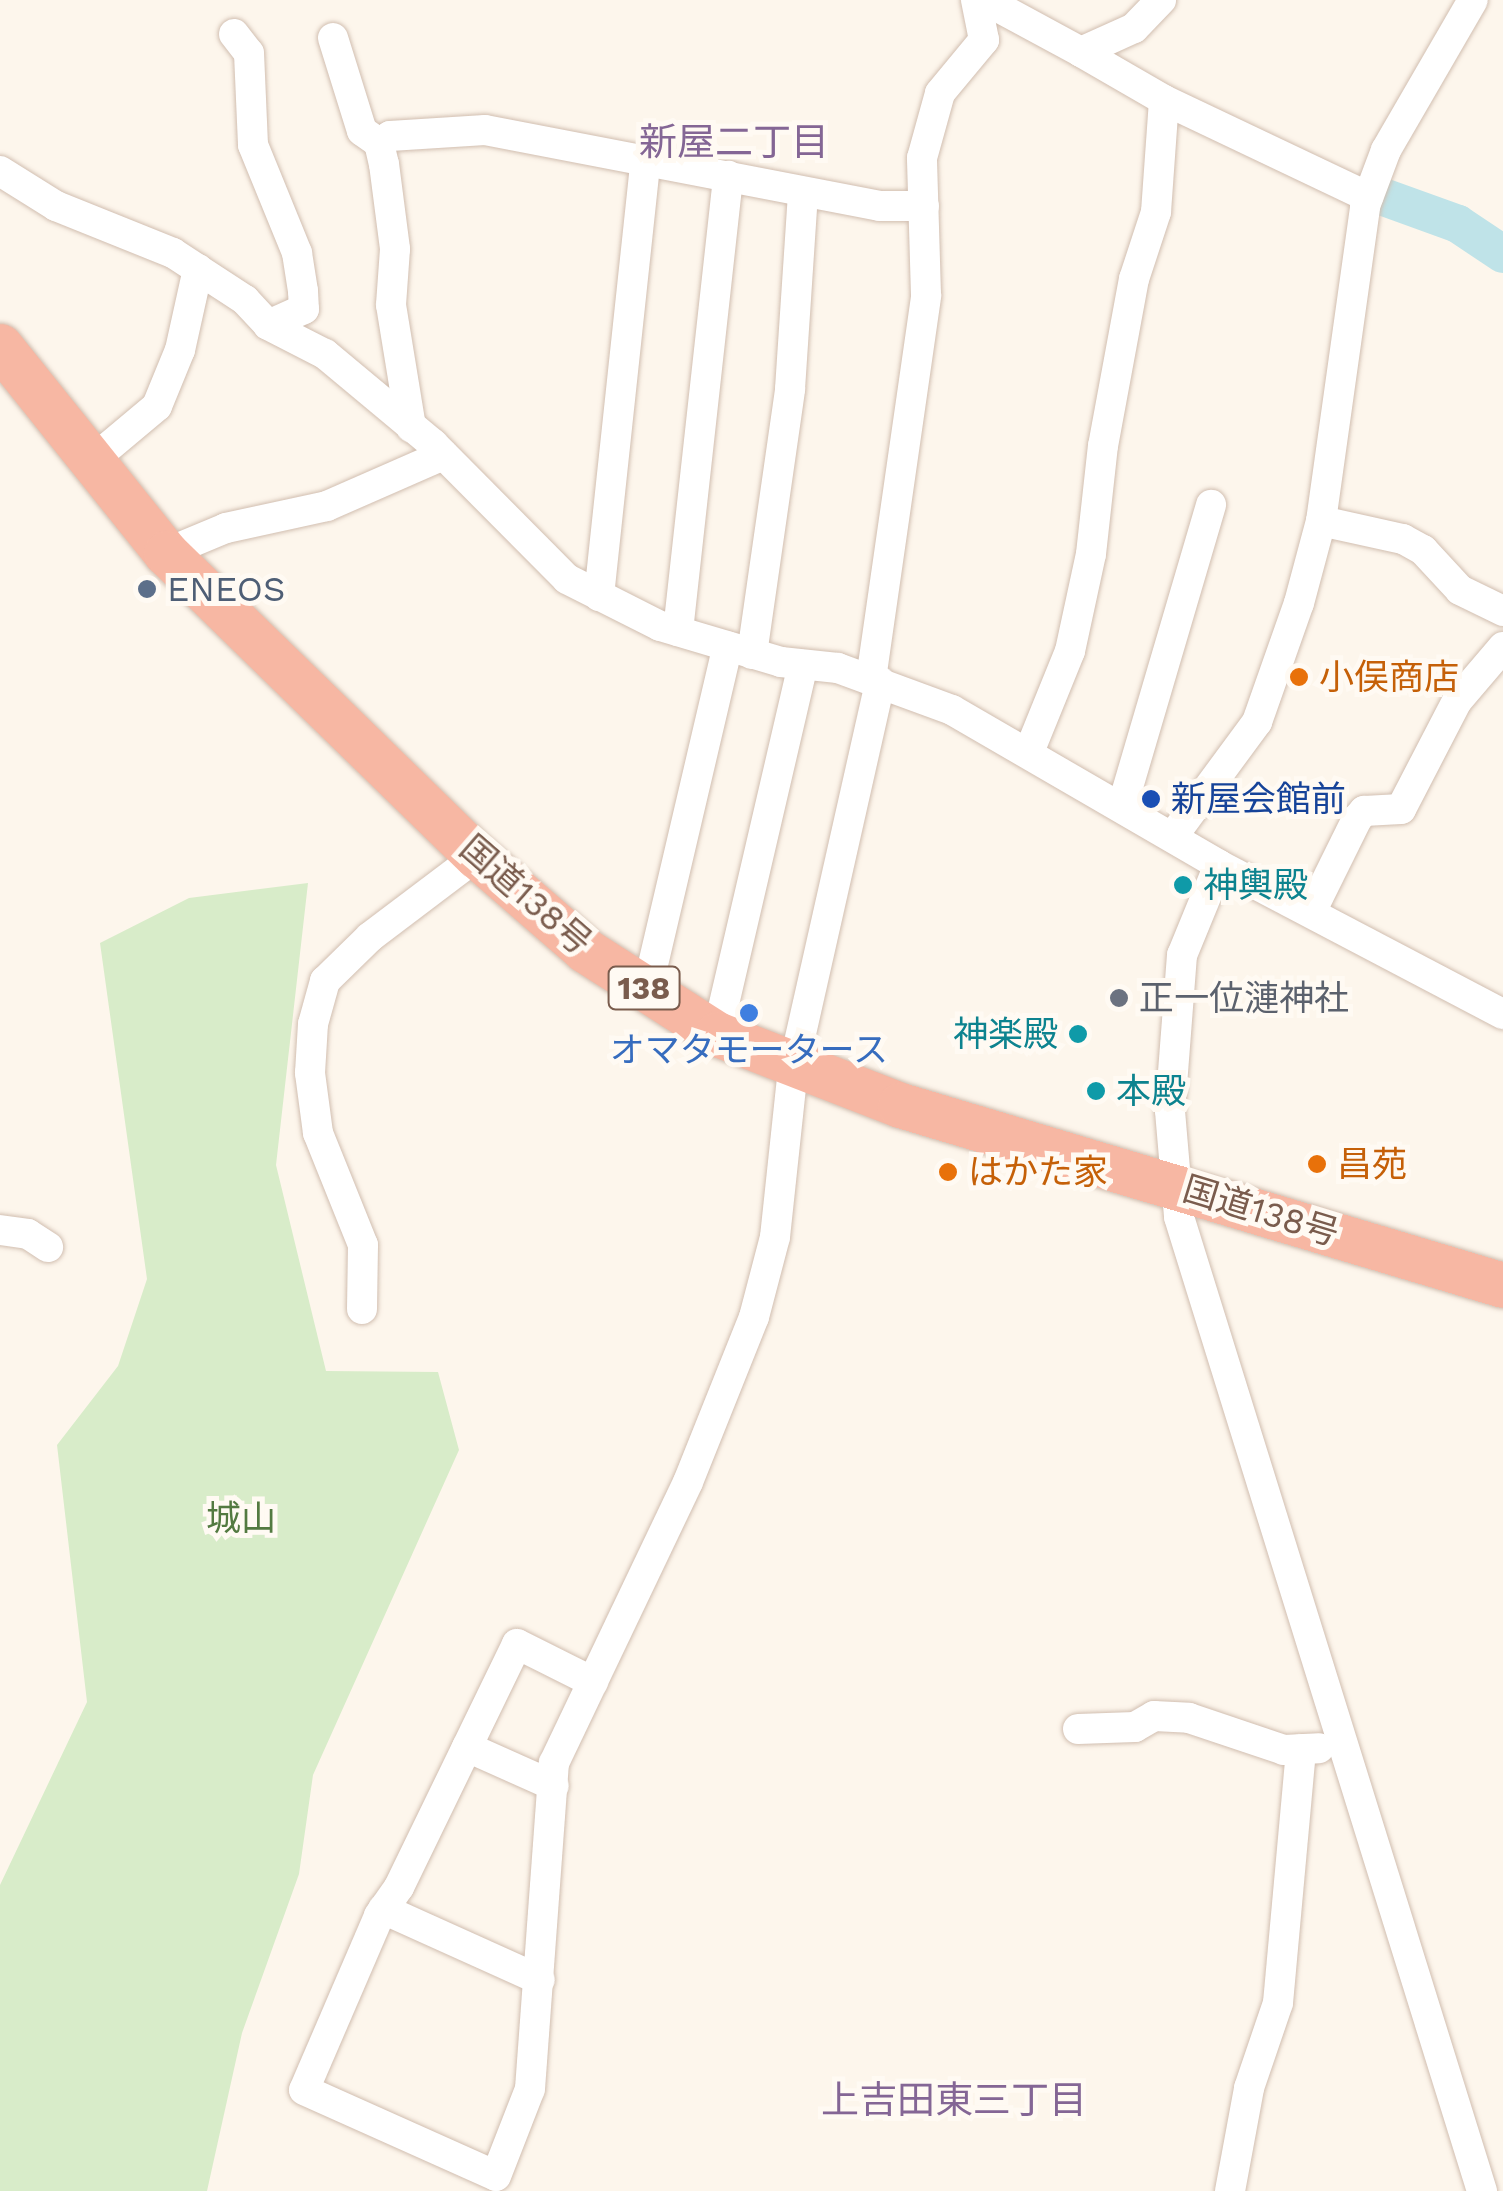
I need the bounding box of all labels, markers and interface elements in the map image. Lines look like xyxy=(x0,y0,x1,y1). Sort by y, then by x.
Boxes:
district label: 新屋二丁目 xyxy=(639,120,829,166)
place label: ENEOS xyxy=(167,568,285,610)
marker: ENEOS xyxy=(136,578,158,600)
place label: 小俣商店 xyxy=(1319,656,1459,698)
marker: 小俣商店 xyxy=(1288,666,1310,688)
place label: 新屋会館前 xyxy=(1171,778,1346,820)
marker: 新屋会館前 xyxy=(1140,788,1162,810)
street label: 国道138号 xyxy=(452,826,600,964)
place label: 神輿殿 xyxy=(1203,864,1308,906)
marker: 神輿殿 xyxy=(1172,874,1194,896)
road number: 138 xyxy=(606,961,682,1015)
place label: 正一位漣神社 xyxy=(1139,977,1349,1019)
marker: 正一位漣神社 xyxy=(1108,987,1130,1009)
marker: オマタモータース xyxy=(738,1002,760,1024)
place label: 神楽殿 xyxy=(953,1013,1058,1055)
marker: 神楽殿 xyxy=(1067,1023,1089,1045)
place label: オマタモータース xyxy=(609,1029,889,1071)
place label: 本殿 xyxy=(1116,1070,1186,1112)
marker: 本殿 xyxy=(1085,1080,1107,1102)
place label: 昌苑 xyxy=(1337,1143,1407,1185)
place label: はかた家 xyxy=(968,1151,1108,1193)
marker: 昌苑 xyxy=(1306,1153,1328,1175)
marker: はかた家 xyxy=(937,1161,959,1183)
street label: 国道138号 xyxy=(1178,1167,1344,1255)
park label: 城山 xyxy=(206,1497,276,1539)
district label: 上吉田東三丁目 xyxy=(821,2078,1087,2124)

